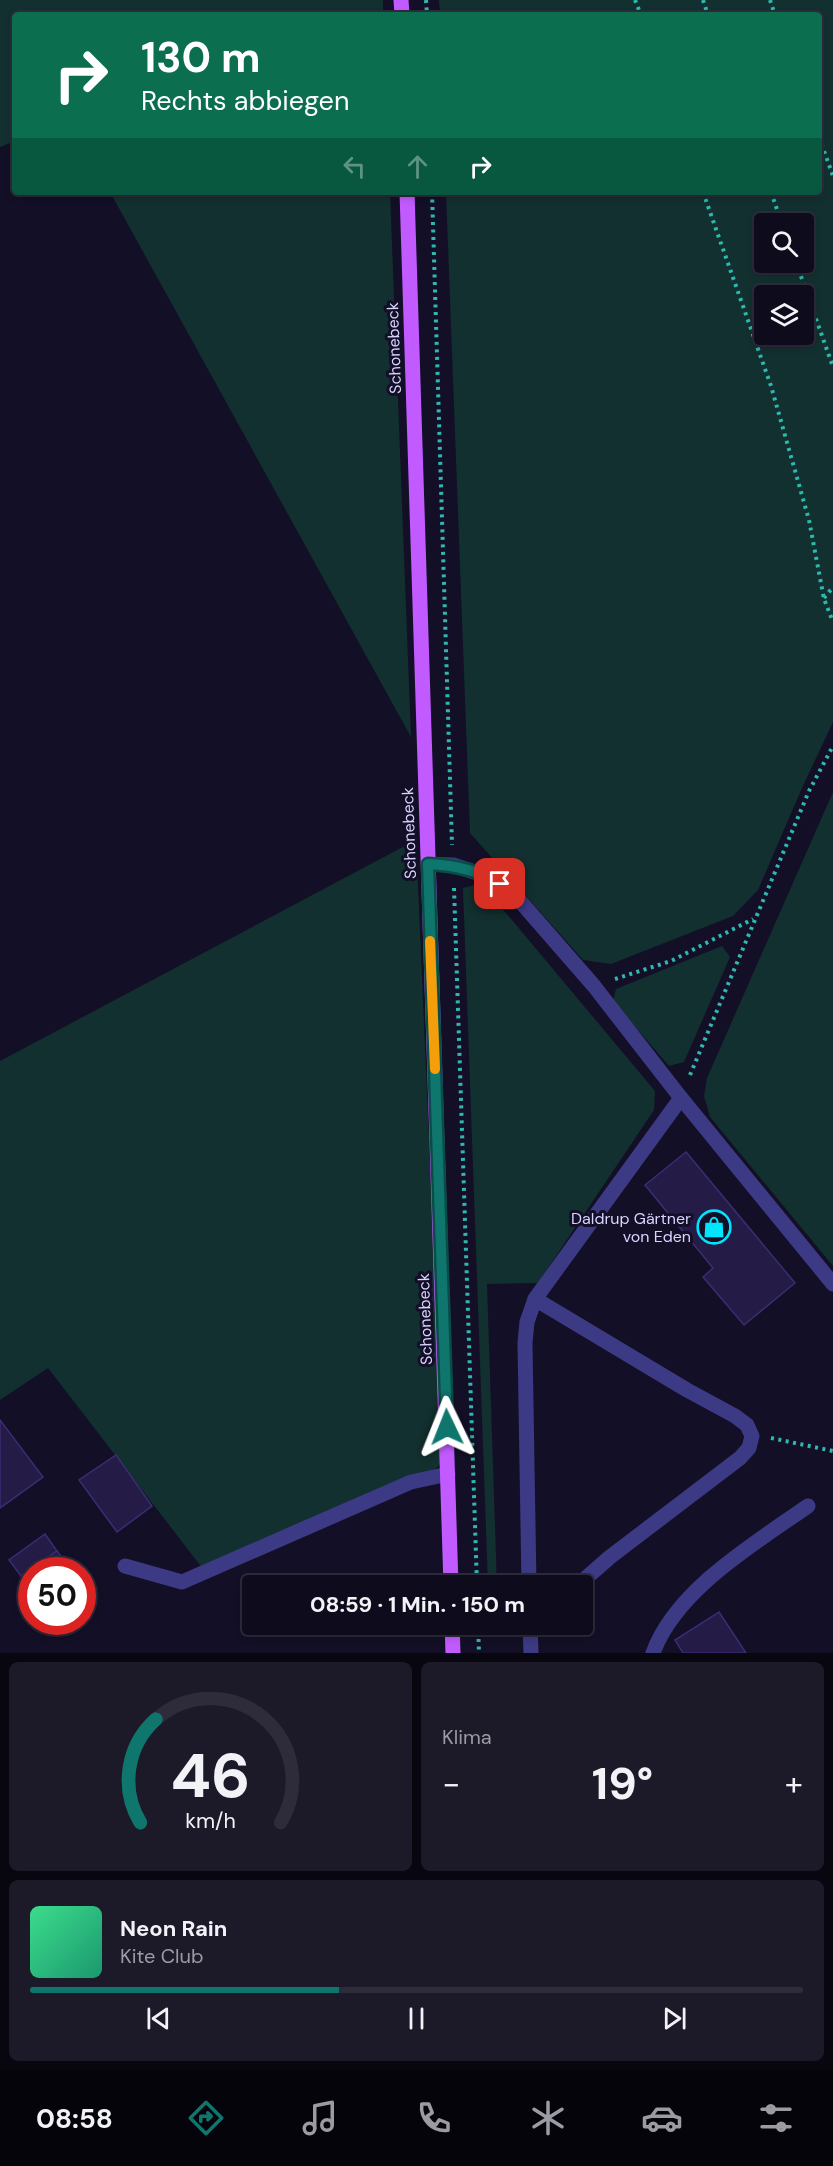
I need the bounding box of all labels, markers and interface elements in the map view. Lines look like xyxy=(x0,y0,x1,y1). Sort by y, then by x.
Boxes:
text: 130 m xyxy=(141,30,261,85)
icon: right xyxy=(42,36,120,114)
text: Rechts abbiegen xyxy=(141,83,349,118)
icon: left xyxy=(338,150,371,183)
icon: ahead xyxy=(401,150,434,183)
icon: right xyxy=(464,150,497,183)
map controls xyxy=(754,213,814,345)
button: search xyxy=(754,213,814,273)
button: layers xyxy=(754,285,814,345)
street label: Schonebeck xyxy=(382,302,406,394)
street label: Schonebeck xyxy=(397,787,421,879)
pin xyxy=(474,858,525,909)
icon: arrive xyxy=(483,867,516,900)
place label: Daldrup Gärtner von Eden xyxy=(571,1208,691,1247)
shop icon: Daldrup Gärtner von Eden xyxy=(696,1209,732,1245)
street label: Schonebeck xyxy=(413,1273,437,1365)
position arrow xyxy=(415,1395,479,1459)
speed limit sign: 50 xyxy=(18,1557,96,1635)
text: 08:59 · 1 Min. · 150 m xyxy=(310,1590,525,1619)
text: Klima xyxy=(442,1724,492,1750)
text: 46 xyxy=(170,1735,251,1816)
text: 19° xyxy=(592,1754,653,1813)
text: − xyxy=(442,1762,460,1805)
text: + xyxy=(785,1762,803,1805)
text: km/h xyxy=(185,1808,236,1836)
text: Neon Rain xyxy=(120,1914,227,1943)
text: Kite Club xyxy=(120,1943,204,1969)
icon: previous xyxy=(142,2002,175,2035)
icon: pause xyxy=(400,2002,433,2035)
icon: next xyxy=(658,2002,691,2035)
icon: directions xyxy=(185,2097,227,2139)
icon: music xyxy=(299,2097,341,2139)
icon: phone xyxy=(413,2097,455,2139)
icon: climate xyxy=(527,2097,569,2139)
icon: car xyxy=(641,2097,683,2139)
icon: filters xyxy=(755,2097,797,2139)
text: 08:58 xyxy=(36,2101,113,2136)

